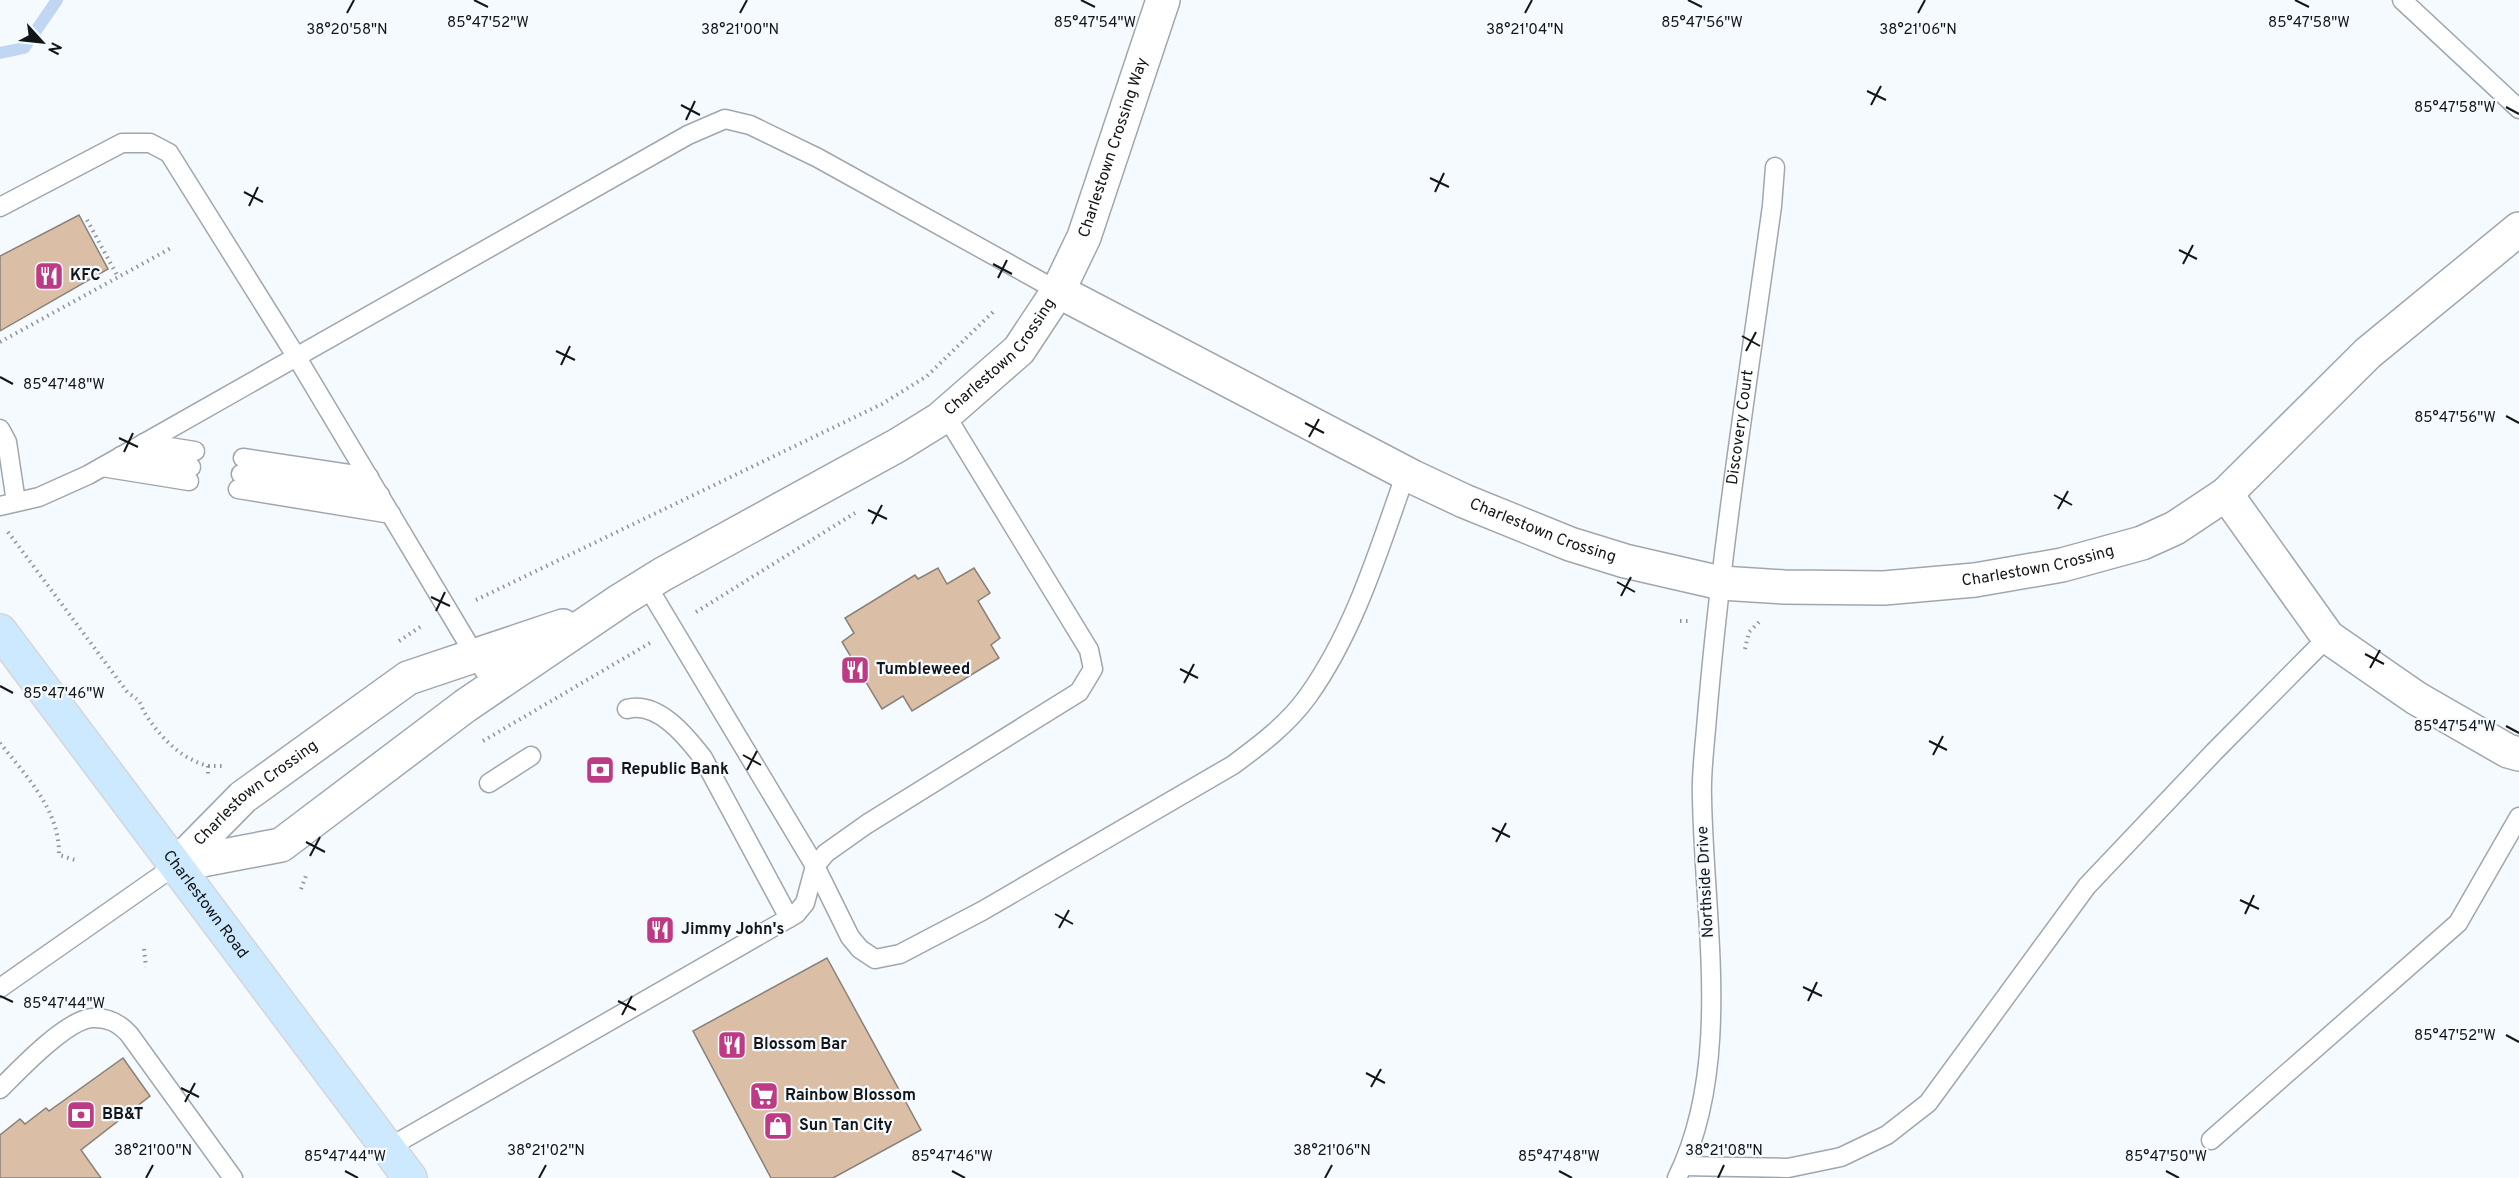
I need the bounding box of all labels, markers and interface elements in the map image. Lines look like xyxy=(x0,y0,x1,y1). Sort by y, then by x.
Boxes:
north arrow xyxy=(12,12,72,72)
text: 85°47'52"W xyxy=(447,14,529,33)
text: 85°47'54"W xyxy=(1054,14,1136,33)
text: 85°47'56"W xyxy=(1661,14,1743,33)
text: 85°47'58"W xyxy=(2268,14,2350,33)
text: 38°20'58"N xyxy=(306,21,388,40)
text: 38°21'00"N xyxy=(701,21,779,40)
text: 38°21'04"N xyxy=(1486,21,1564,40)
text: 38°21'06"N xyxy=(1879,21,1957,40)
text: N xyxy=(42,38,65,58)
street label: Charlestown Crossing Way xyxy=(1074,55,1153,241)
text: 85°47'58"W xyxy=(2414,99,2496,118)
restaurant icon: KFC xyxy=(33,260,65,292)
place label: KFC xyxy=(70,266,100,286)
street label: Charlestown Crossing xyxy=(940,295,1060,420)
street label: Discovery Court xyxy=(1723,368,1759,486)
text: 85°47'48"W xyxy=(23,376,105,395)
text: 85°47'56"W xyxy=(2414,409,2496,428)
street label: Charlestown Crossing xyxy=(1466,494,1618,568)
street label: Charlestown Crossing xyxy=(1961,541,2117,591)
restaurant icon: Tumbleweed xyxy=(839,654,871,686)
place label: Tumbleweed xyxy=(876,660,970,680)
text: 85°47'46"W xyxy=(23,685,105,704)
text: 85°47'54"W xyxy=(2414,718,2496,737)
street label: Charlestown Crossing xyxy=(190,736,322,850)
bank icon: Republic Bank xyxy=(584,754,616,786)
place label: Republic Bank xyxy=(621,760,729,780)
street label: Northside Drive xyxy=(1693,825,1719,939)
street label: Charlestown Road xyxy=(158,847,252,963)
restaurant icon: Jimmy John's xyxy=(644,914,676,946)
place label: Jimmy John's xyxy=(681,920,784,940)
text: 85°47'44"W xyxy=(23,995,105,1014)
text: 85°47'52"W xyxy=(2414,1027,2496,1046)
restaurant icon: Blossom Bar xyxy=(716,1029,748,1061)
place label: Blossom Bar xyxy=(753,1035,847,1055)
supermarket icon: Rainbow Blossom xyxy=(748,1080,780,1112)
place label: Rainbow Blossom xyxy=(785,1086,916,1106)
bank icon: BB&T xyxy=(65,1099,97,1131)
place label: BB&T xyxy=(102,1105,144,1125)
shop icon: Sun Tan City xyxy=(762,1110,794,1142)
place label: Sun Tan City xyxy=(799,1116,893,1136)
text: 38°21'00"N xyxy=(114,1142,192,1161)
text: 38°21'02"N xyxy=(507,1142,585,1161)
text: 38°21'06"N xyxy=(1293,1142,1371,1161)
text: 38°21'08"N xyxy=(1685,1142,1763,1161)
text: 85°47'44"W xyxy=(304,1148,386,1167)
text: 85°47'46"W xyxy=(911,1148,993,1167)
text: 85°47'48"W xyxy=(1518,1148,1600,1167)
text: 85°47'50"W xyxy=(2125,1148,2207,1167)

